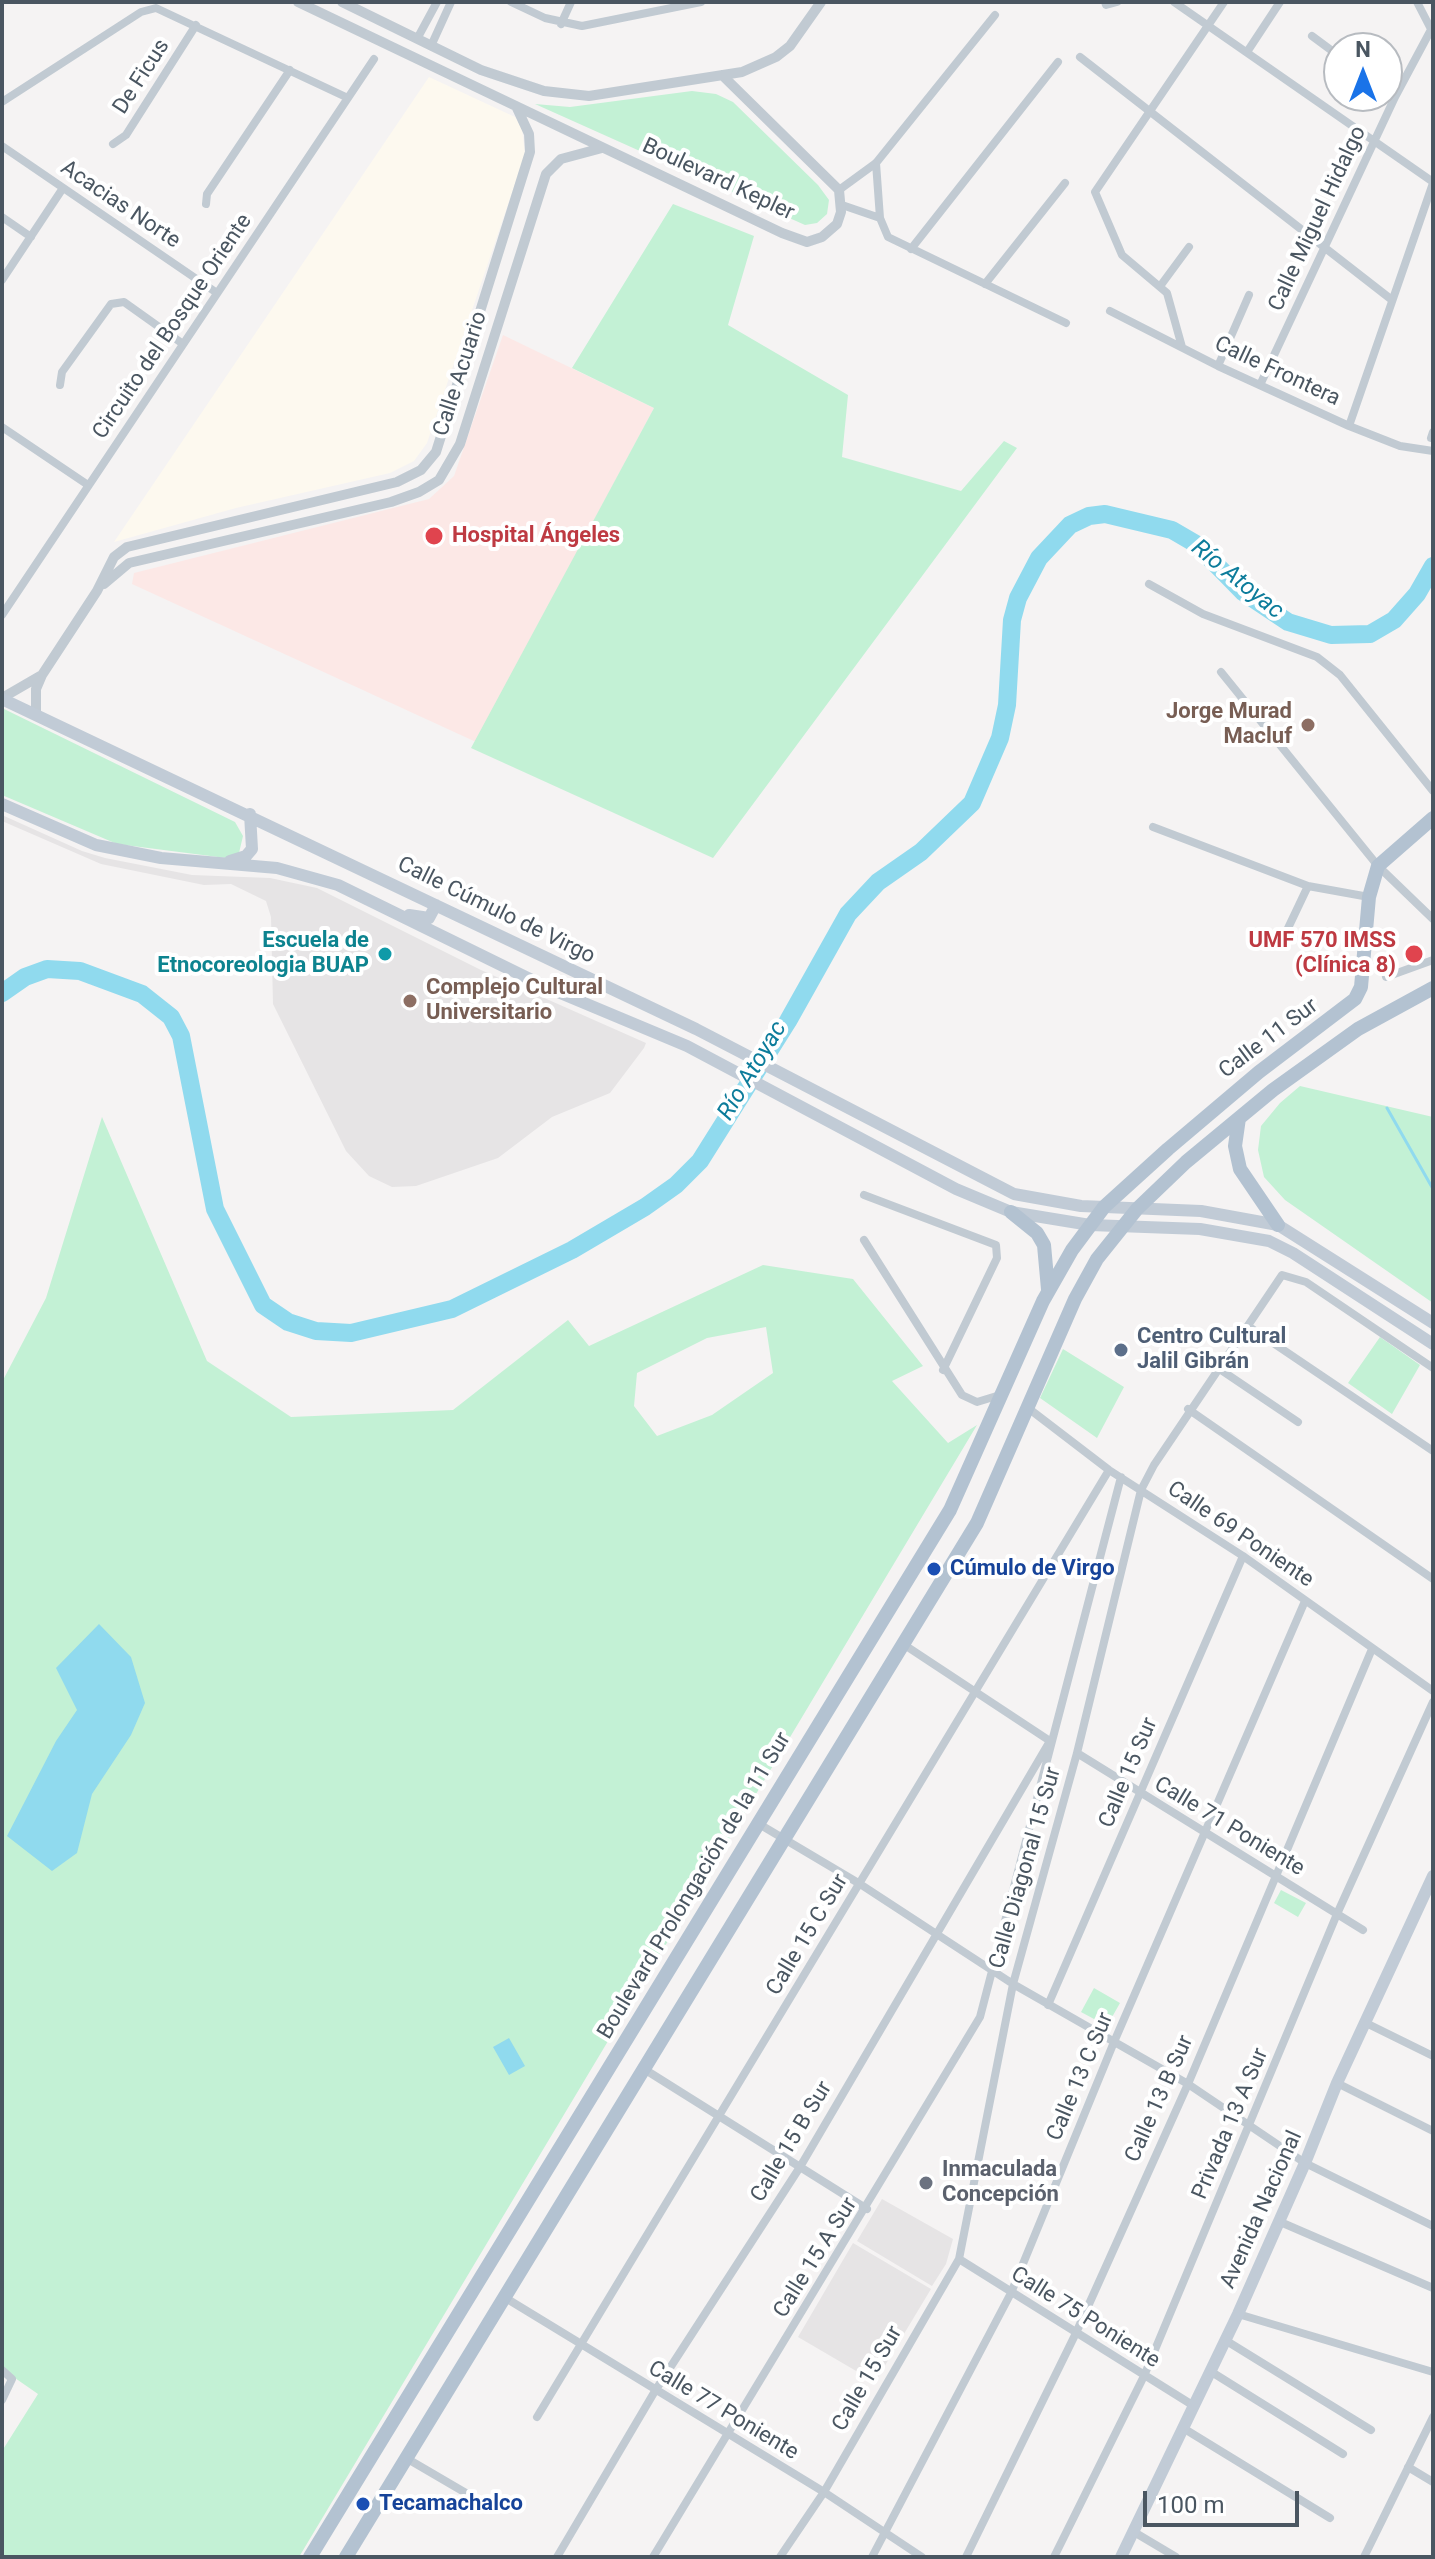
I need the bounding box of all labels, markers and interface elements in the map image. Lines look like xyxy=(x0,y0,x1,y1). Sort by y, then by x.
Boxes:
north arrow xyxy=(1323,32,1403,112)
street label: De Ficus xyxy=(108,35,176,119)
text: N xyxy=(1355,37,1371,62)
street label: Calle Miguel Hidalgo xyxy=(1264,122,1372,316)
street label: Boulevard Kepler xyxy=(638,133,798,227)
street label: Acacias Norte xyxy=(55,155,185,255)
street label: Circuito del Bosque Oriente xyxy=(88,209,258,445)
street label: Calle Acuario xyxy=(428,308,494,440)
street label: Calle Frontera xyxy=(1210,331,1344,413)
place label: Hospital Ángeles xyxy=(452,523,620,549)
marker: Hospital Ángeles xyxy=(423,525,445,547)
water label: Río Atoyac xyxy=(1185,534,1289,626)
place label: Jorge Murad Macluf xyxy=(1166,699,1292,750)
marker: Jorge Murad Macluf xyxy=(1299,716,1317,734)
street label: Calle Cúmulo de Virgo xyxy=(393,852,599,970)
place label: Escuela de Etnocoreologia BUAP xyxy=(157,928,369,980)
place label: UMF 570 IMSS (Clínica 8) xyxy=(1249,928,1396,980)
marker: UMF 570 IMSS (Clínica 8) xyxy=(1403,943,1425,965)
marker: Escuela de Etnocoreologia BUAP xyxy=(376,945,394,963)
place label: Complejo Cultural Universitario xyxy=(426,975,603,1026)
marker: Complejo Cultural Universitario xyxy=(401,992,419,1010)
street label: Calle 11 Sur xyxy=(1214,993,1324,1085)
water label: Río Atoyac xyxy=(712,1016,794,1126)
place label: Centro Cultural Jalil Gibrán xyxy=(1137,1324,1286,1376)
marker: Centro Cultural Jalil Gibrán xyxy=(1112,1341,1130,1359)
street label: Calle 69 Poniente xyxy=(1162,1476,1318,1594)
place label: Cúmulo de Virgo xyxy=(950,1556,1115,1582)
marker: Cúmulo de Virgo xyxy=(925,1560,943,1578)
street label: Calle 15 Sur xyxy=(1094,1714,1164,1832)
street label: Boulevard Prolongación de la 11 Sur xyxy=(593,1728,797,2044)
street label: Calle Diagonal 15 Sur xyxy=(985,1764,1067,1972)
street label: Calle 71 Poniente xyxy=(1149,1772,1309,1882)
street label: Calle 15 C Sur xyxy=(761,1870,855,2000)
street label: Calle 13 C Sur xyxy=(1042,2009,1120,2145)
street label: Calle 13 B Sur xyxy=(1120,2031,1200,2167)
street label: Privada 13 A Sur xyxy=(1187,2044,1275,2204)
street label: Calle 15 B Sur xyxy=(746,2077,838,2207)
street label: Avenida Nacional xyxy=(1215,2127,1309,2293)
place label: Inmaculada Concepción xyxy=(942,2157,1059,2208)
marker: Inmaculada Concepción xyxy=(917,2174,935,2192)
street label: Calle 15 A Sur xyxy=(769,2193,863,2323)
street label: Calle 75 Poniente xyxy=(1006,2262,1164,2374)
street label: Calle 15 Sur xyxy=(827,2322,909,2436)
street label: Calle 77 Poniente xyxy=(643,2356,803,2466)
scale bar xyxy=(1147,2475,1303,2525)
place label: Tecamachalco xyxy=(379,2491,523,2517)
text: 100 m xyxy=(1157,2491,1224,2519)
marker: Tecamachalco xyxy=(354,2495,372,2513)

